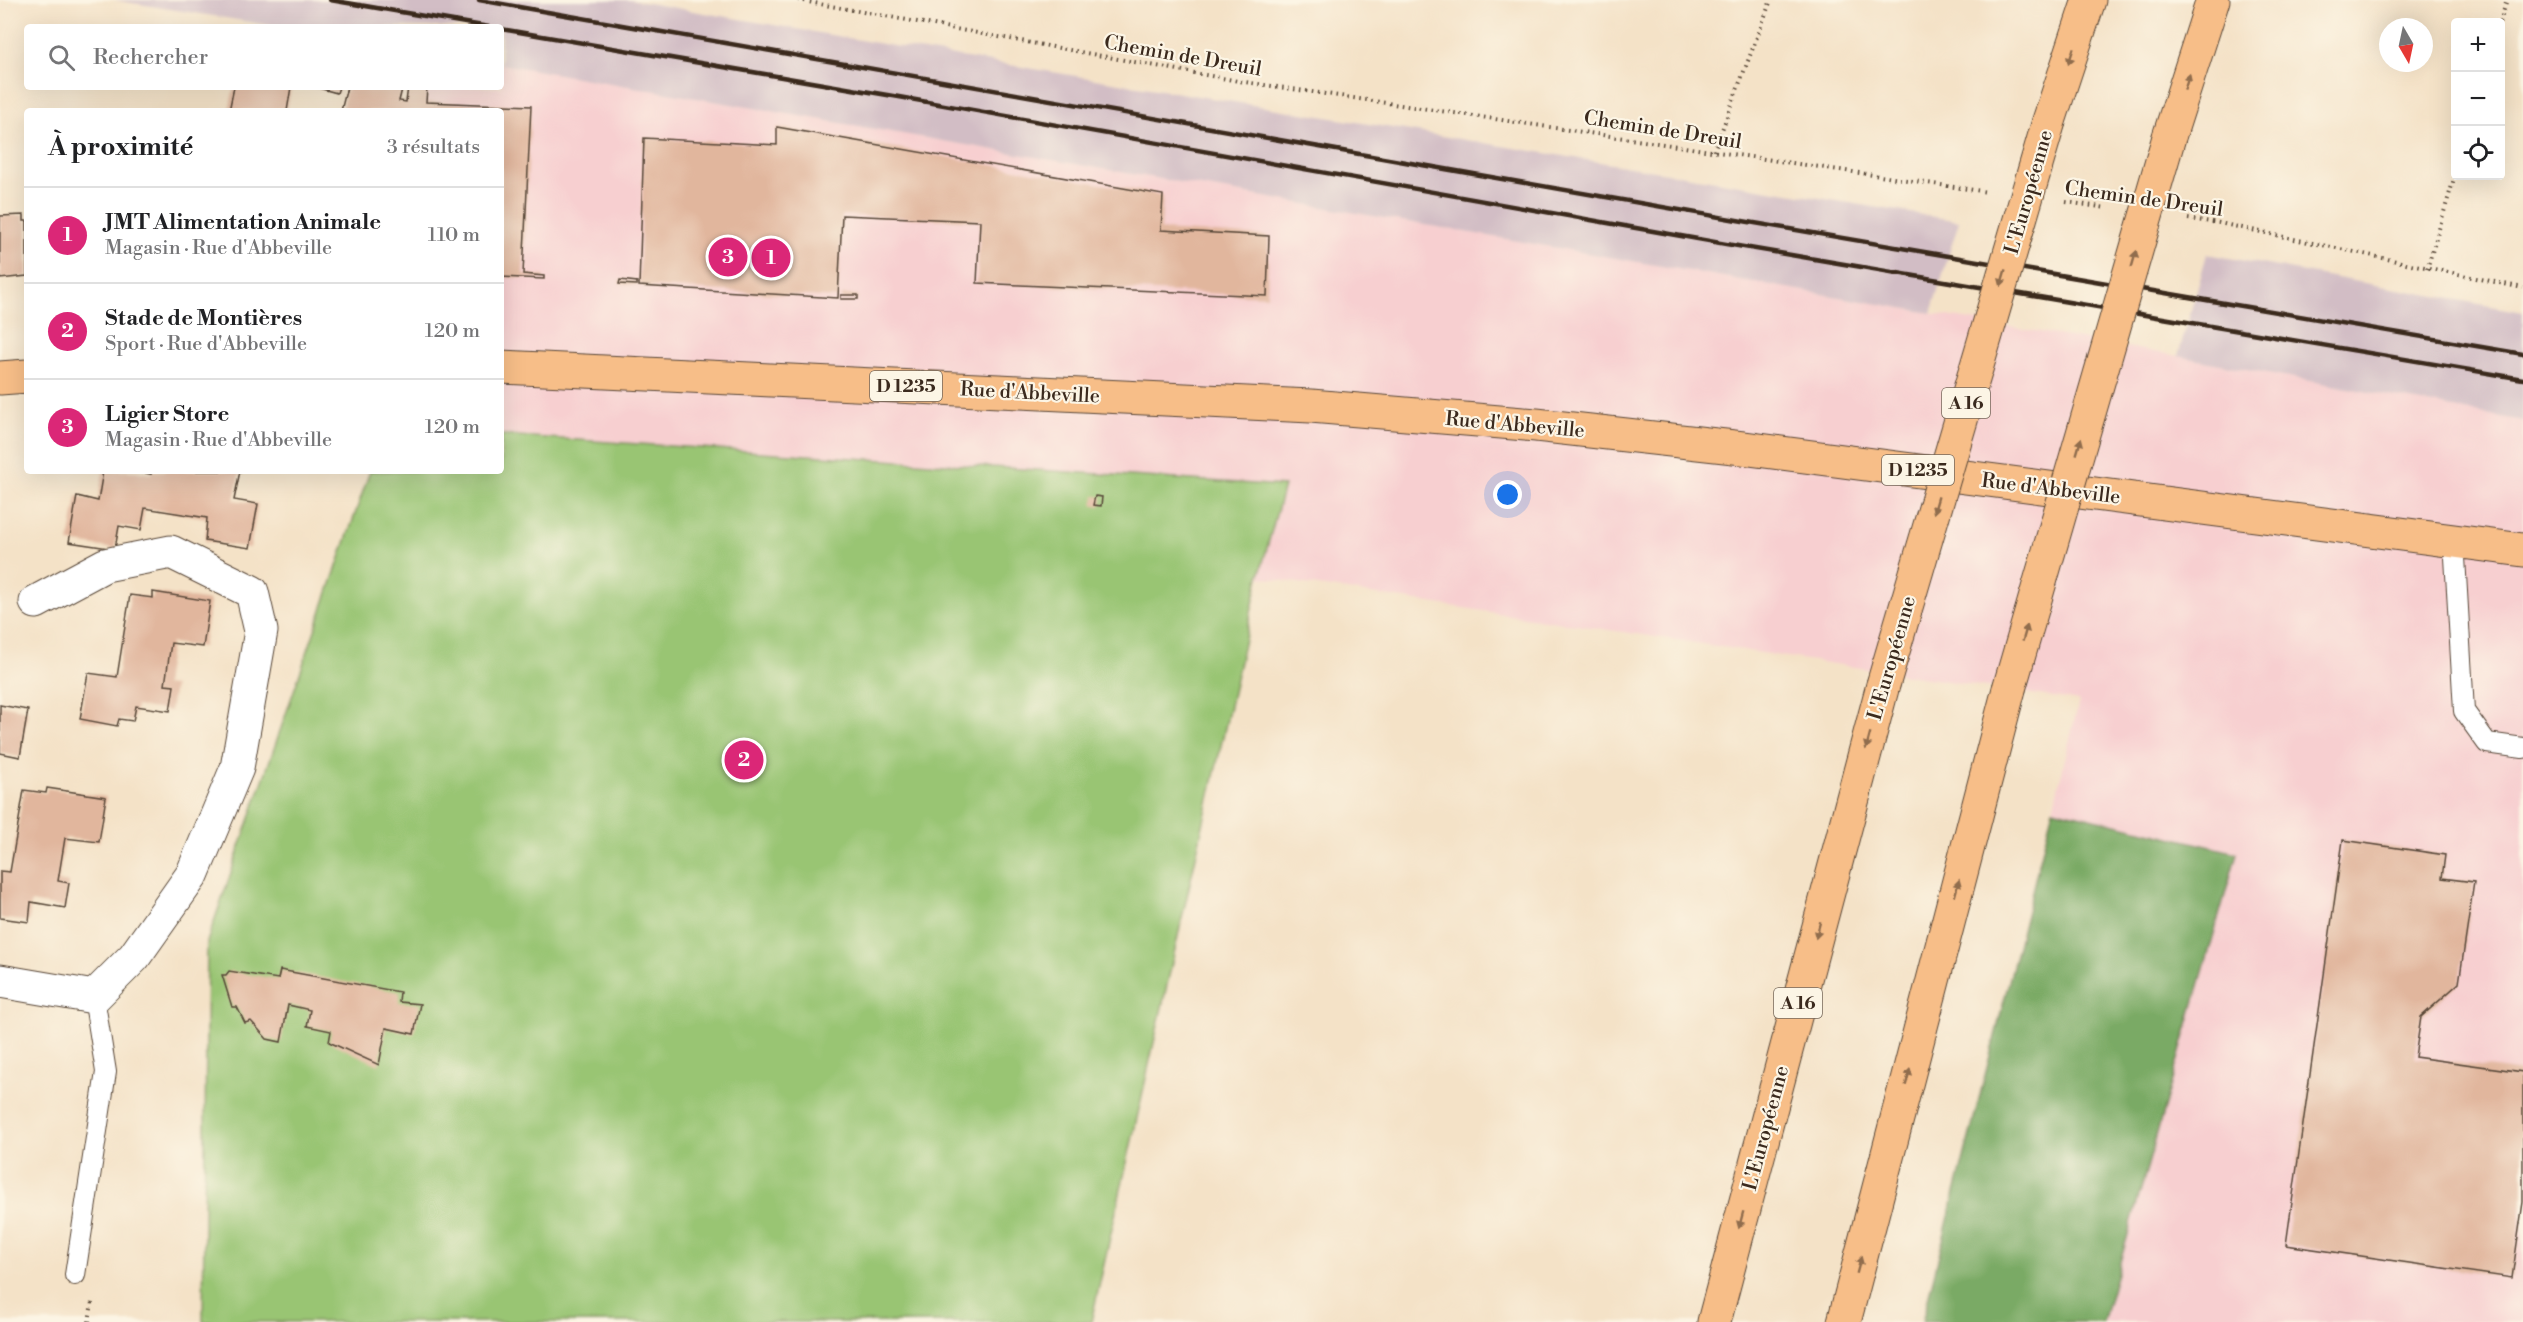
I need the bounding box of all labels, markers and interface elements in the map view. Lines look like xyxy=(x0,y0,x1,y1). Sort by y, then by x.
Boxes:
north arrow xyxy=(2379,18,2433,72)
map controls xyxy=(2451,18,2505,180)
button: + xyxy=(2451,18,2505,72)
search box xyxy=(24,24,504,90)
street label: Chemin de Dreuil xyxy=(1102,30,1264,83)
icon: search xyxy=(45,41,78,74)
text: Rechercher xyxy=(93,44,208,71)
one-way arrow xyxy=(2065,47,2075,65)
button: − xyxy=(2451,72,2505,126)
one-way arrow xyxy=(2183,73,2192,91)
street label: Chemin de Dreuil xyxy=(1582,106,1744,155)
button: locate xyxy=(2451,126,2505,180)
street label: L'Européenne xyxy=(2000,127,2059,258)
text: À proximité xyxy=(48,131,193,163)
text: 3 résultats xyxy=(387,135,480,160)
street label: Chemin de Dreuil xyxy=(2063,176,2225,223)
text: JMT Alimentation Animale xyxy=(105,209,381,236)
text: 1 xyxy=(63,223,72,248)
text: 110 m xyxy=(428,223,480,248)
pin: 3 xyxy=(708,234,748,280)
text: Magasin · Rue d'Abbeville xyxy=(105,236,332,261)
pin: 1 xyxy=(752,236,790,280)
one-way arrow xyxy=(2130,250,2139,268)
one-way arrow xyxy=(1998,269,2007,287)
text: Stade de Montières xyxy=(105,305,302,332)
text: 2 xyxy=(61,319,74,344)
text: 120 m xyxy=(425,319,480,344)
text: Sport · Rue d'Abbeville xyxy=(105,332,307,357)
road number: D 1235 xyxy=(870,371,942,401)
street label: Rue d'Abbeville xyxy=(959,377,1100,410)
road number: A 16 xyxy=(1942,388,1990,418)
text: Ligier Store xyxy=(105,401,229,428)
street label: Rue d'Abbeville xyxy=(1444,407,1586,444)
text: 3 xyxy=(61,415,74,440)
text: 120 m xyxy=(425,415,480,440)
text: Magasin · Rue d'Abbeville xyxy=(105,428,332,453)
one-way arrow xyxy=(2075,437,2085,455)
road number: D 1235 xyxy=(1882,455,1954,485)
street label: Rue d'Abbeville xyxy=(1980,469,2122,510)
your location xyxy=(1493,480,1522,509)
one-way arrow xyxy=(1931,496,1940,514)
street label: L'Européenne xyxy=(1863,593,1922,724)
one-way arrow xyxy=(2021,624,2030,642)
one-way arrow xyxy=(1862,732,1872,751)
pin: 2 xyxy=(724,738,764,783)
one-way arrow xyxy=(1953,879,1962,897)
one-way arrow xyxy=(1812,921,1822,939)
road number: A 16 xyxy=(1774,988,1822,1018)
street label: L'Européenne xyxy=(1738,1063,1795,1194)
one-way arrow xyxy=(1904,1068,1913,1086)
one-way arrow xyxy=(1736,1211,1745,1229)
one-way arrow xyxy=(1854,1256,1864,1275)

